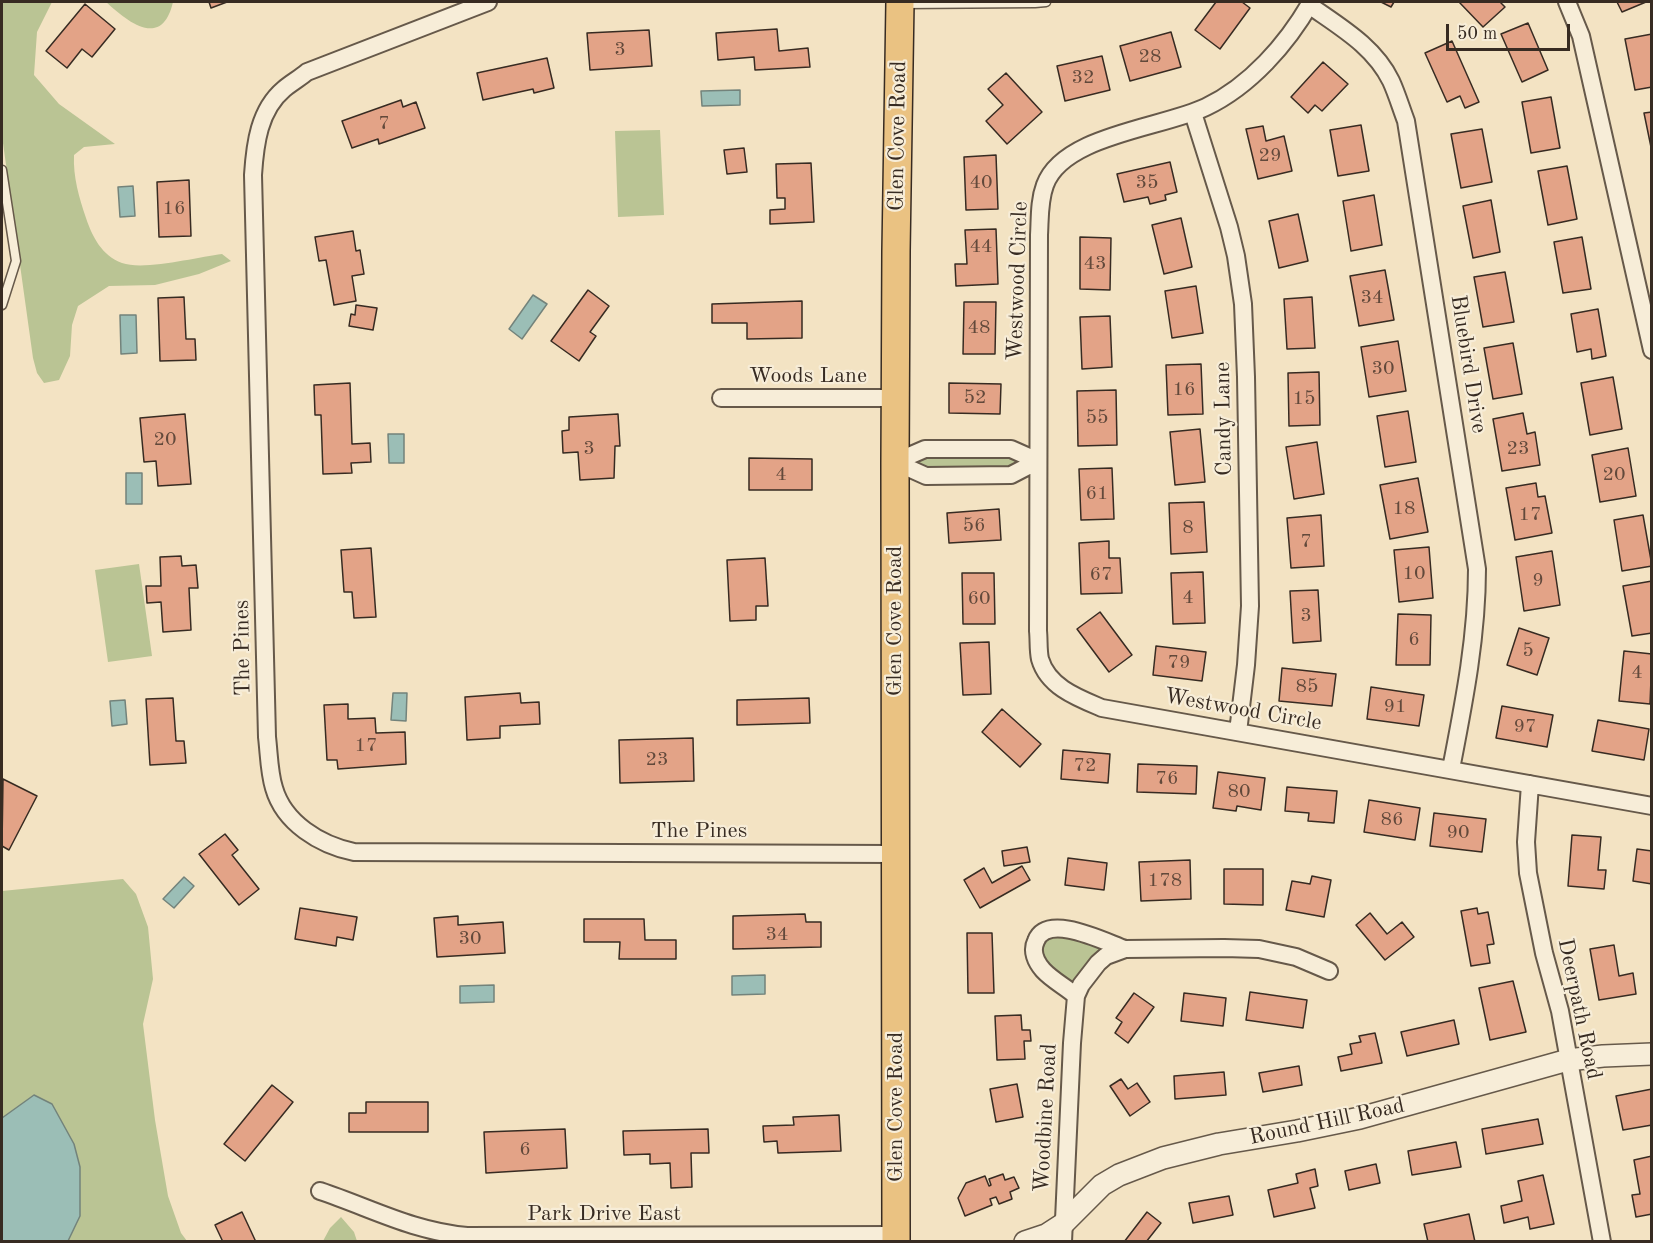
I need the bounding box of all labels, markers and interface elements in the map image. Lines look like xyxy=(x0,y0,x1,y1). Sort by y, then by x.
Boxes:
scale bar xyxy=(1449,12,1574,50)
text: 50 m xyxy=(1457,25,1497,43)
house number: 3 xyxy=(614,38,626,62)
house number: 28 xyxy=(1138,45,1162,69)
street label: Glen Cove Road xyxy=(883,60,913,212)
house number: 32 xyxy=(1071,66,1095,90)
house number: 7 xyxy=(378,112,390,136)
house number: 29 xyxy=(1258,144,1282,168)
house number: 40 xyxy=(969,171,993,195)
house number: 35 xyxy=(1135,171,1159,195)
house number: 16 xyxy=(162,197,186,221)
street label: Westwood Circle xyxy=(1002,201,1034,361)
house number: 44 xyxy=(969,235,993,259)
house number: 43 xyxy=(1083,252,1107,276)
house number: 34 xyxy=(1360,286,1384,310)
street label: Bluebird Drive xyxy=(1444,293,1492,435)
house number: 48 xyxy=(967,316,991,340)
house number: 30 xyxy=(1371,357,1395,381)
street label: Candy Lane xyxy=(1210,362,1238,476)
street label: Woods Lane xyxy=(749,363,867,389)
house number: 16 xyxy=(1172,378,1196,402)
house number: 52 xyxy=(963,386,987,410)
house number: 15 xyxy=(1292,387,1316,411)
house number: 55 xyxy=(1085,406,1109,430)
house number: 20 xyxy=(153,428,177,452)
house number: 3 xyxy=(583,437,595,461)
house number: 23 xyxy=(1506,437,1530,461)
house number: 4 xyxy=(775,463,787,487)
house number: 20 xyxy=(1602,463,1626,487)
house number: 61 xyxy=(1085,482,1109,506)
house number: 18 xyxy=(1392,497,1416,521)
house number: 17 xyxy=(1518,503,1542,527)
house number: 56 xyxy=(962,514,986,538)
house number: 8 xyxy=(1182,516,1194,540)
house number: 7 xyxy=(1300,530,1312,554)
street label: Glen Cove Road xyxy=(882,546,908,696)
house number: 10 xyxy=(1402,562,1426,586)
house number: 67 xyxy=(1089,563,1113,587)
house number: 9 xyxy=(1532,569,1544,593)
house number: 4 xyxy=(1182,586,1194,610)
house number: 60 xyxy=(967,587,991,611)
street label: The Pines xyxy=(229,600,257,696)
house number: 3 xyxy=(1300,604,1312,628)
house number: 6 xyxy=(1408,628,1420,652)
house number: 5 xyxy=(1522,639,1534,663)
house number: 79 xyxy=(1167,651,1191,675)
house number: 4 xyxy=(1631,661,1643,685)
house number: 85 xyxy=(1295,675,1319,699)
street label: Westwood Circle xyxy=(1162,683,1324,737)
house number: 91 xyxy=(1383,695,1407,719)
house number: 97 xyxy=(1513,715,1537,739)
house number: 17 xyxy=(354,734,378,758)
house number: 23 xyxy=(645,748,669,772)
house number: 72 xyxy=(1073,754,1097,778)
house number: 76 xyxy=(1155,767,1179,791)
house number: 80 xyxy=(1227,780,1251,804)
house number: 86 xyxy=(1380,808,1404,832)
street label: The Pines xyxy=(651,818,747,844)
house number: 90 xyxy=(1446,821,1470,845)
house number: 178 xyxy=(1148,869,1182,893)
house number: 34 xyxy=(765,923,789,947)
house number: 30 xyxy=(458,927,482,951)
street label: Deerpath Road xyxy=(1551,936,1607,1082)
street label: Glen Cove Road xyxy=(883,1032,909,1182)
street label: Woodbine Road xyxy=(1029,1043,1063,1193)
street label: Round Hill Road xyxy=(1247,1093,1407,1151)
house number: 6 xyxy=(519,1138,531,1162)
street label: Park Drive East xyxy=(527,1201,681,1227)

